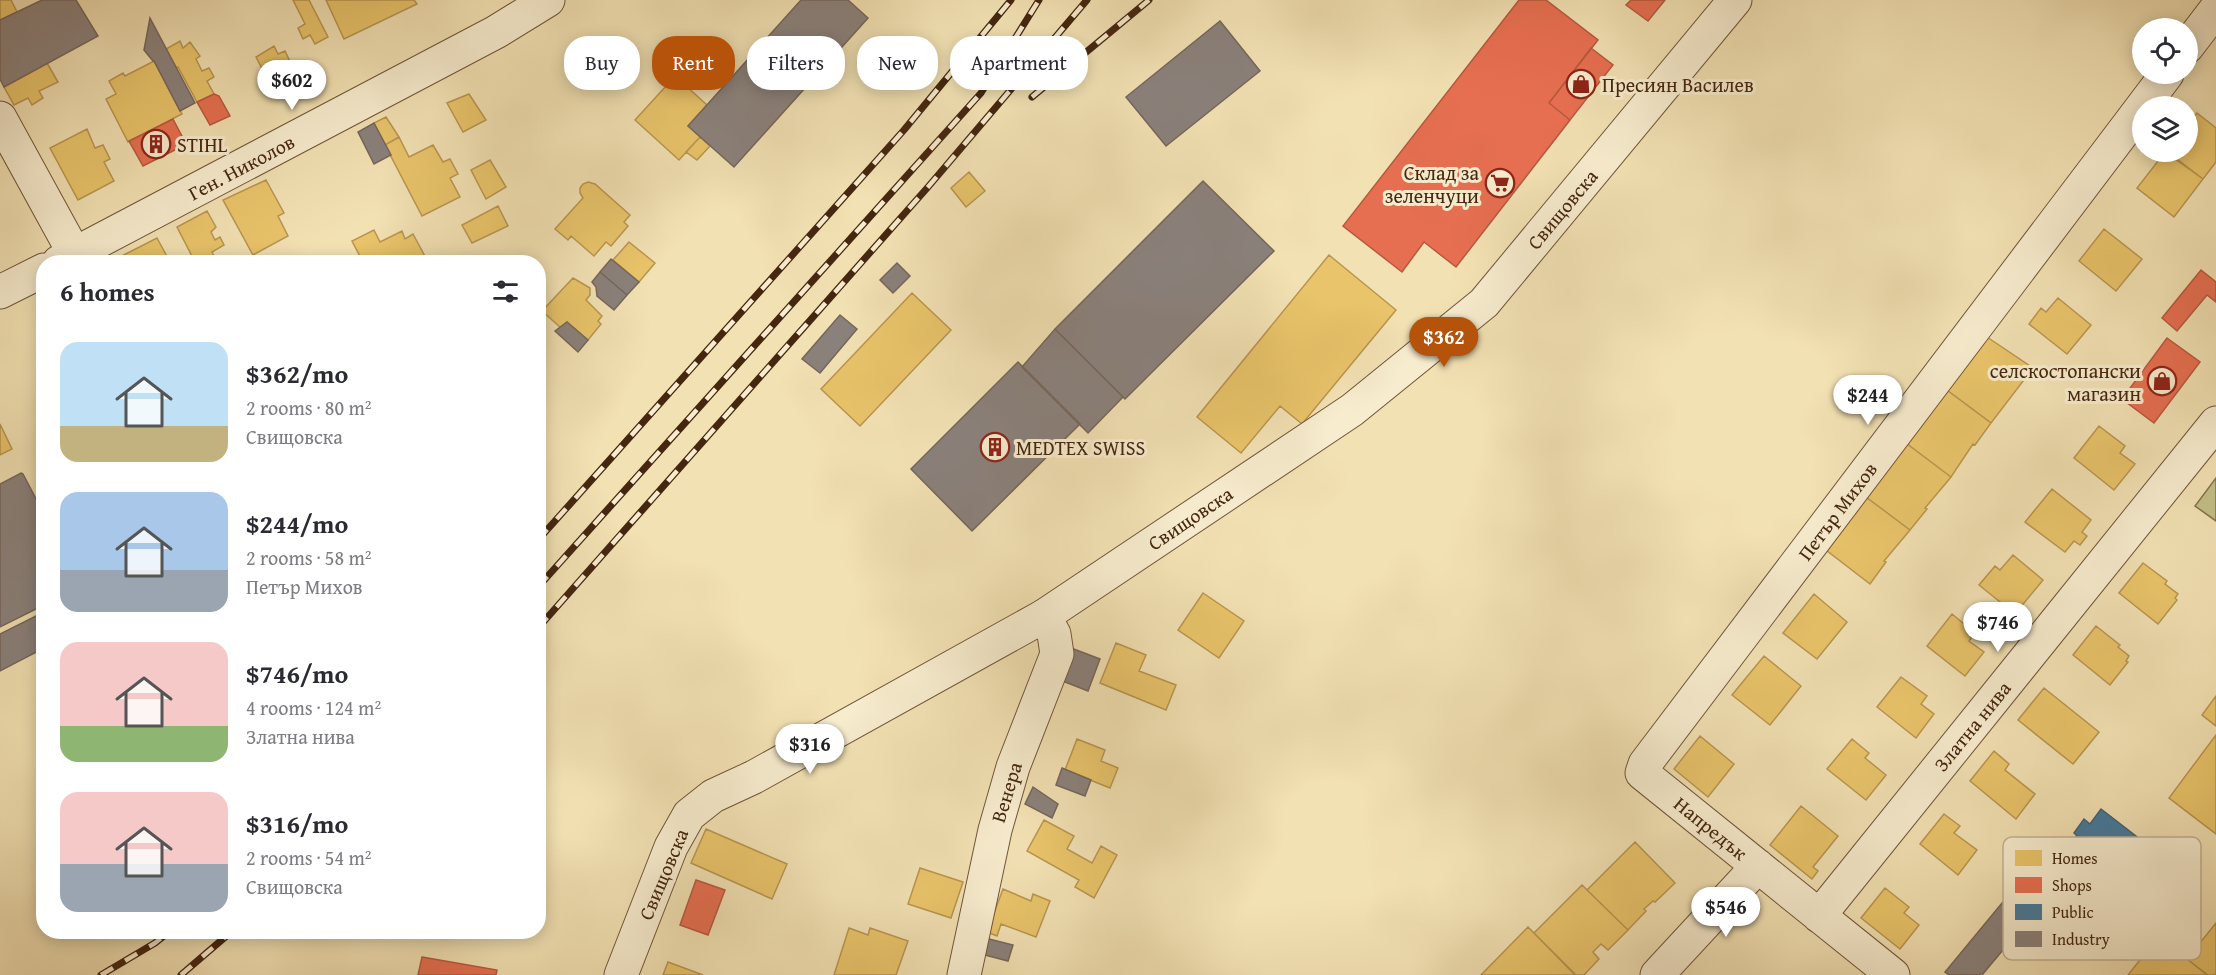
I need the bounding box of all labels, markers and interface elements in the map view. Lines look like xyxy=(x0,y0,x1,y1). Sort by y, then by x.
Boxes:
map controls xyxy=(2132,18,2198,162)
button: locate xyxy=(2132,18,2198,84)
chip: Buy xyxy=(564,36,640,90)
chip: Rent xyxy=(652,36,735,90)
chip: Filters xyxy=(747,36,845,90)
chip: New xyxy=(857,36,938,90)
chip: Apartment xyxy=(950,36,1088,90)
pin: $602 xyxy=(256,60,328,111)
text: $602 xyxy=(271,65,313,94)
shop icon: Пресиян Василев xyxy=(1565,68,1597,100)
place label: Пресиян Василев xyxy=(1602,70,1754,99)
button: layers xyxy=(2132,96,2198,162)
street label: Ген. Николов xyxy=(183,127,299,207)
building icon: STIHL xyxy=(140,128,172,160)
place label: STIHL xyxy=(177,130,227,159)
place label: Склад за зеленчуци xyxy=(1385,158,1479,210)
street label: Свищовска xyxy=(1520,162,1605,255)
supermarket icon: Склад за зеленчуци xyxy=(1484,167,1516,199)
text: 6 homes xyxy=(60,272,155,311)
icon: filters xyxy=(489,275,522,308)
pin: $362 xyxy=(1408,317,1480,368)
text: $362 xyxy=(1423,322,1465,351)
text: $362/mo xyxy=(246,354,348,393)
place label: селскостопански магазин xyxy=(1990,356,2141,408)
shop icon: селскостопански магазин xyxy=(2146,365,2178,397)
icon: home xyxy=(108,366,180,438)
pin: $244 xyxy=(1832,375,1904,426)
text: $244 xyxy=(1847,380,1889,409)
text: 2 rooms · 80 m² xyxy=(246,393,372,422)
text: Свищовска xyxy=(246,422,343,451)
building icon: MEDTEX SWISS xyxy=(979,431,1011,463)
place label: MEDTEX SWISS xyxy=(1016,433,1145,462)
street label: Петър Михов xyxy=(1790,456,1884,566)
street label: Свищовска xyxy=(1142,479,1239,557)
text: $244/mo xyxy=(246,504,348,543)
icon: home xyxy=(108,516,180,588)
text: 2 rooms · 58 m² xyxy=(246,543,372,572)
text: Петър Михов xyxy=(246,572,363,601)
pin: $746 xyxy=(1962,602,2034,653)
text: $746 xyxy=(1977,607,2019,636)
text: $746/mo xyxy=(246,654,348,693)
icon: home xyxy=(108,666,180,738)
street label: Златна нива xyxy=(1926,674,2018,777)
text: 4 rooms · 124 m² xyxy=(246,693,381,722)
text: Златна нива xyxy=(246,722,355,751)
pin: $316 xyxy=(774,724,846,775)
text: $316 xyxy=(789,729,831,758)
street label: Венера xyxy=(983,758,1029,826)
street label: Напредък xyxy=(1668,789,1754,867)
text: $316/mo xyxy=(246,804,348,843)
icon: home xyxy=(108,816,180,888)
street label: Свищовска xyxy=(631,823,695,924)
legend xyxy=(2003,837,2201,960)
text: 2 rooms · 54 m² xyxy=(246,843,372,872)
text: Homes xyxy=(2052,846,2098,870)
text: Свищовска xyxy=(246,872,343,901)
text: Shops xyxy=(2052,873,2092,897)
pin: $546 xyxy=(1690,887,1762,938)
text: $546 xyxy=(1705,892,1747,921)
text: Public xyxy=(2052,900,2094,924)
text: Industry xyxy=(2052,927,2110,951)

